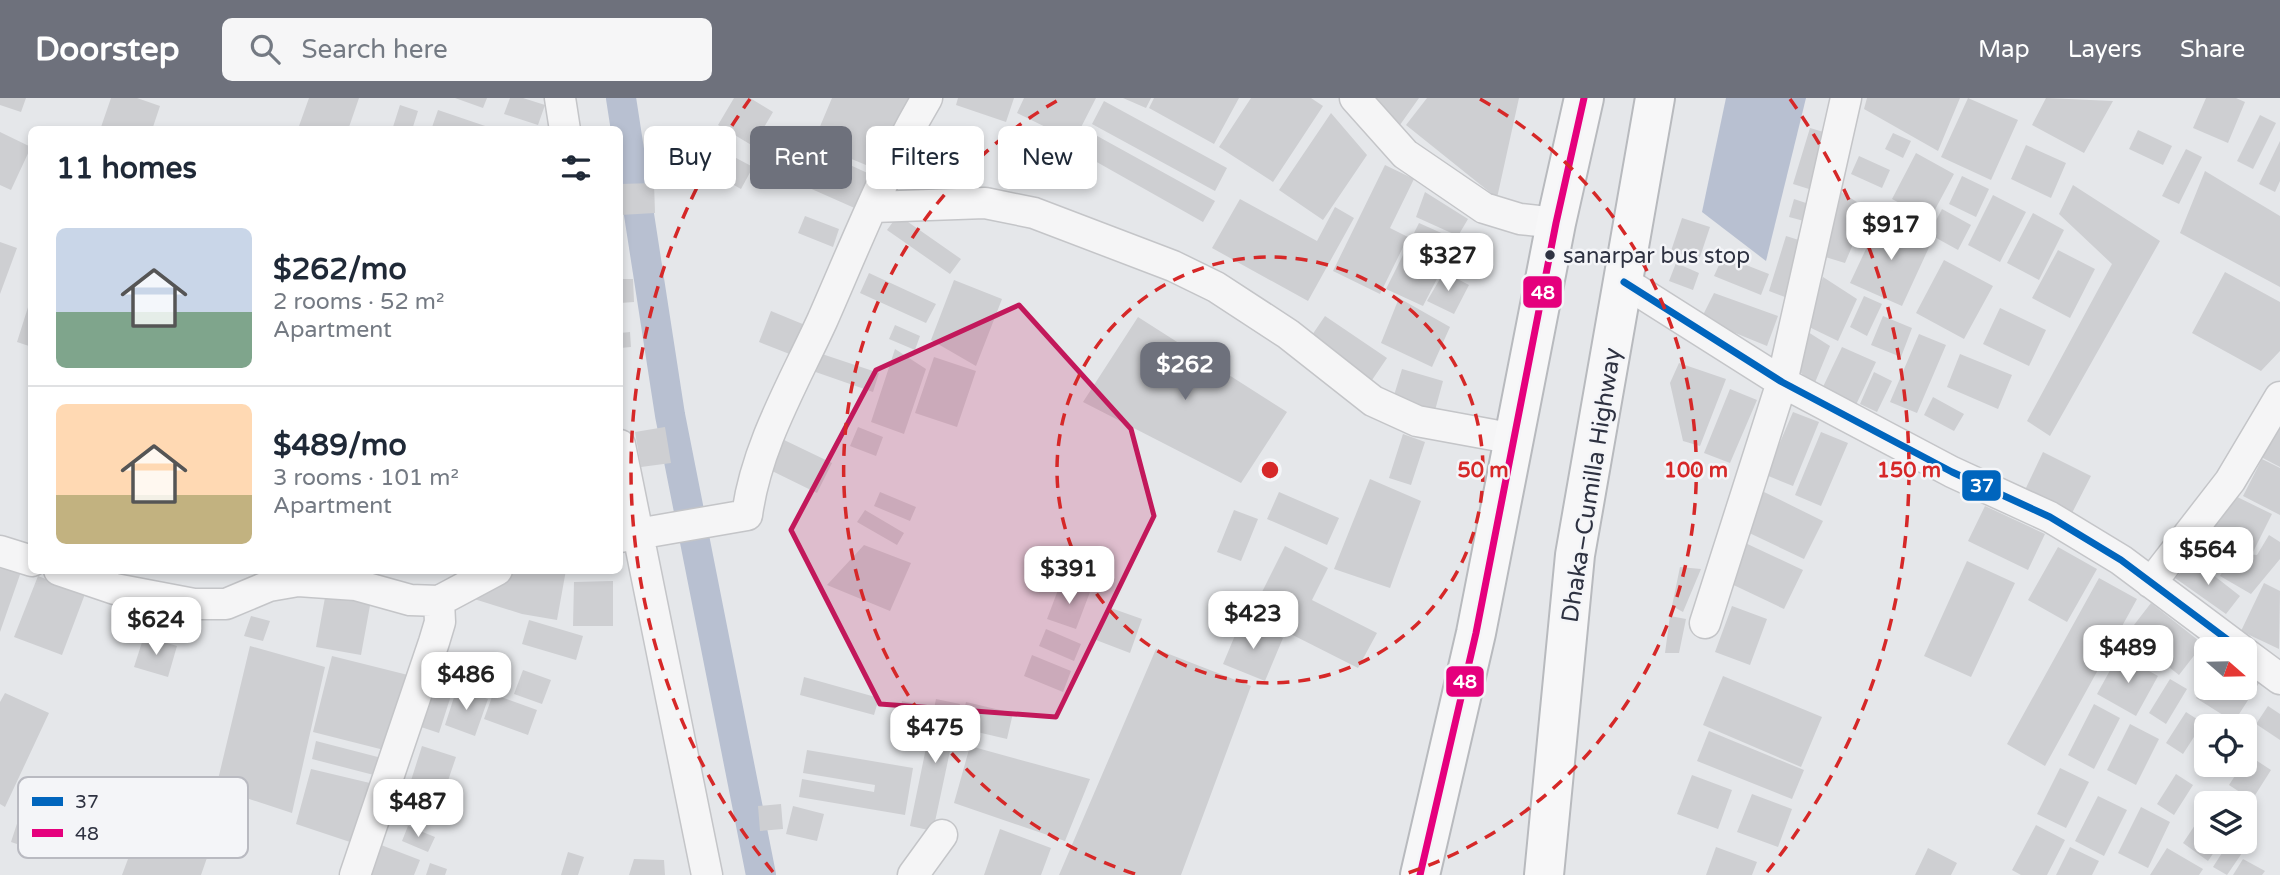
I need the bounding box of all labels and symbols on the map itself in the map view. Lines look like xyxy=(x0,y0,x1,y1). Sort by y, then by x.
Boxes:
pin: $917 xyxy=(1850,202,1932,262)
pin: $327 xyxy=(1407,234,1489,293)
place label: sanarpar bus stop xyxy=(1563,243,1750,269)
marker: sanarpar bus stop xyxy=(1543,248,1557,262)
line badge: 48 xyxy=(1522,275,1563,309)
text: 48 xyxy=(1531,282,1555,304)
pin: $262 xyxy=(1144,342,1226,402)
street label: Dhaka–Cumilla Highway xyxy=(1555,346,1628,625)
centre of rings xyxy=(1258,458,1282,482)
text: 50 m xyxy=(1457,458,1509,483)
text: 100 m xyxy=(1664,458,1728,483)
text: 150 m xyxy=(1877,458,1941,483)
line badge: 37 xyxy=(1961,469,2002,502)
text: 37 xyxy=(1970,475,1994,497)
pin: $564 xyxy=(2167,528,2249,587)
pin: $391 xyxy=(1028,546,1110,606)
pin: $423 xyxy=(1212,592,1294,651)
pin: $624 xyxy=(115,598,197,657)
pin: $489 xyxy=(2087,626,2169,685)
north arrow xyxy=(2194,637,2258,700)
pin: $486 xyxy=(425,652,507,712)
line badge: 48 xyxy=(1445,665,1485,698)
text: 48 xyxy=(1453,671,1477,693)
pin: $475 xyxy=(894,706,976,765)
legend xyxy=(18,777,248,858)
pin: $487 xyxy=(377,780,459,839)
text: 37 xyxy=(75,791,99,813)
text: 48 xyxy=(75,823,99,845)

